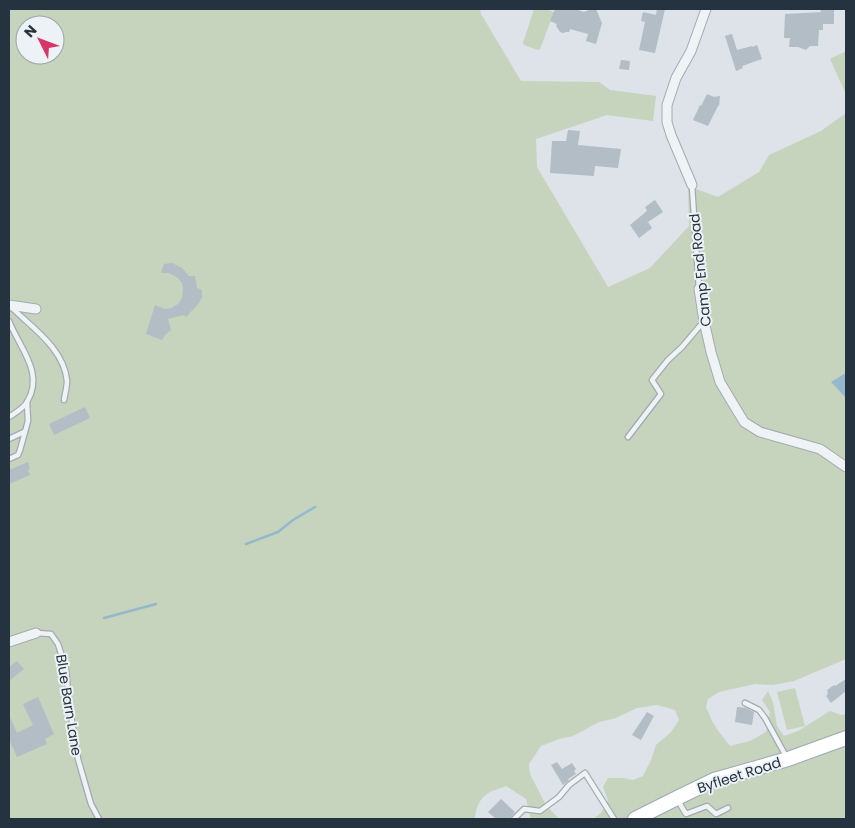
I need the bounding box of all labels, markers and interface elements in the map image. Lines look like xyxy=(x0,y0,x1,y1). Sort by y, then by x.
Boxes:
north arrow xyxy=(15,15,65,65)
text: N xyxy=(19,21,41,42)
street label: Camp End Road xyxy=(684,212,716,328)
street label: Blue Barn Lane xyxy=(51,653,87,758)
street label: Byfleet Road xyxy=(694,752,784,798)

